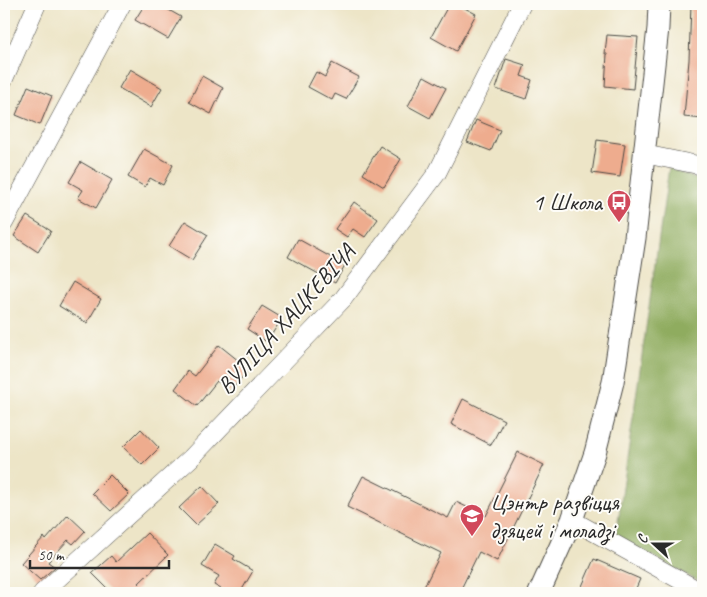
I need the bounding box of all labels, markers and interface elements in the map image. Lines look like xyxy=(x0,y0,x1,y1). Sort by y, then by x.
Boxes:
place label: 1 Школа xyxy=(532,187,603,217)
bus stop icon: 1 Школа xyxy=(606,189,632,223)
street label: ВУЛІЦА ХАЦКЕВІЧА xyxy=(211,237,362,400)
place label: Цэнтр развіцця дзяцей і моладзі xyxy=(490,487,620,546)
school or university icon: Цэнтр развіцця дзяцей і моладзі xyxy=(459,503,485,537)
north arrow xyxy=(630,520,680,570)
text: С xyxy=(633,531,652,546)
scale bar xyxy=(30,537,169,569)
text: 50 m xyxy=(38,546,65,565)

